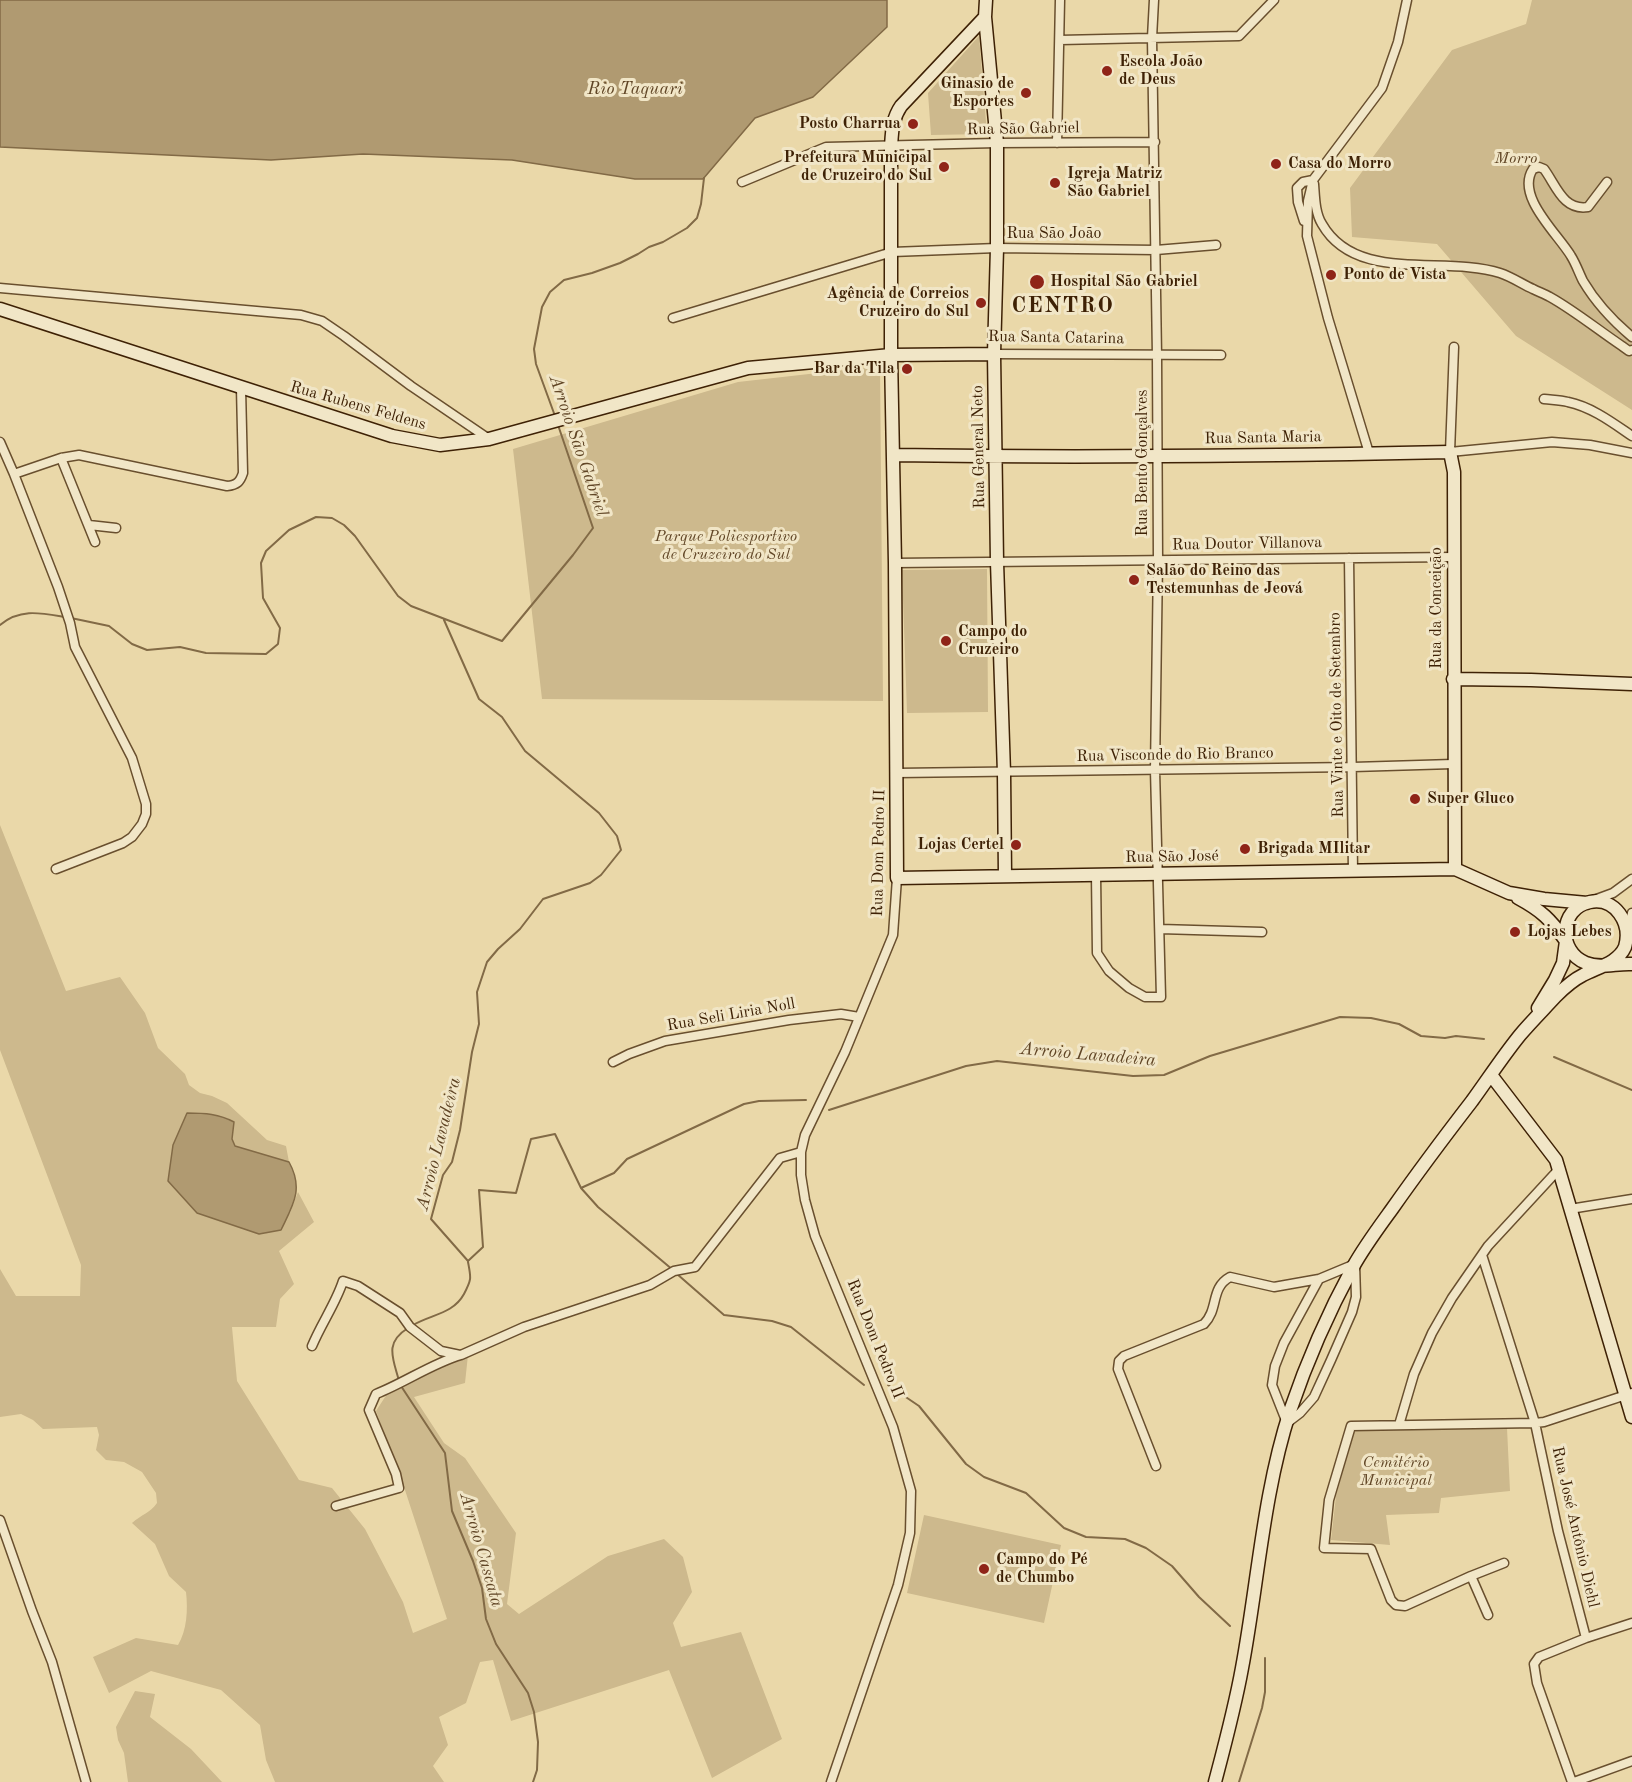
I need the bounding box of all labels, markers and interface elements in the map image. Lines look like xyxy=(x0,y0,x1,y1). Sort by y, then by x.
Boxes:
place label: Escola João de Deus xyxy=(1119,52,1203,90)
marker: Escola João de Deus xyxy=(1100,64,1114,78)
place label: Ginasio de Esportes xyxy=(940,74,1014,112)
water label: Rio Taquari xyxy=(587,78,683,100)
marker: Ginasio de Esportes xyxy=(1019,86,1033,100)
place label: Posto Charrua xyxy=(799,114,901,134)
marker: Posto Charrua xyxy=(906,117,920,131)
street label: Rua São Gabriel xyxy=(966,118,1080,140)
place label: Prefeitura Municipal de Cruzeiro do Sul xyxy=(784,148,932,186)
park label: Morro xyxy=(1495,149,1537,169)
place label: Casa do Morro xyxy=(1288,154,1392,174)
marker: Casa do Morro xyxy=(1269,157,1283,171)
marker: Prefeitura Municipal de Cruzeiro do Sul xyxy=(937,160,951,174)
place label: Igreja Matriz São Gabriel xyxy=(1067,164,1162,202)
marker: Igreja Matriz São Gabriel xyxy=(1048,176,1062,190)
street label: Rua São João xyxy=(1006,224,1102,244)
place label: Ponto de Vista xyxy=(1343,265,1446,285)
marker: Ponto de Vista xyxy=(1324,268,1338,282)
place label: Hospital São Gabriel xyxy=(1050,272,1198,292)
marker: Hospital São Gabriel xyxy=(1028,273,1046,291)
place label: Agência de Correios Cruzeiro do Sul xyxy=(826,284,969,322)
district label: CENTRO xyxy=(1012,293,1114,319)
marker: Agência de Correios Cruzeiro do Sul xyxy=(974,296,988,310)
street label: Rua Santa Catarina xyxy=(988,327,1124,349)
place label: Bar da Tila xyxy=(814,359,895,379)
marker: Bar da Tila xyxy=(900,362,914,376)
water label: Arroio São Gabriel xyxy=(544,372,612,520)
street label: Rua Rubens Feldens xyxy=(288,377,428,435)
street label: Rua General Neto xyxy=(968,385,990,509)
street label: Rua Bento Gonçalves xyxy=(1133,390,1153,536)
street label: Rua Santa Maria xyxy=(1204,427,1322,449)
park label: Parque Poliesportivo de Cruzeiro do Sul xyxy=(655,527,797,565)
street label: Rua Doutor Villanova xyxy=(1172,533,1322,555)
street label: Rua da Conceição xyxy=(1427,547,1447,669)
place label: Salão do Reino das Testemunhas de Jeová xyxy=(1146,561,1303,599)
marker: Salão do Reino das Testemunhas de Jeová xyxy=(1127,573,1141,587)
street label: Rua Vinte e Oito de Setembro xyxy=(1326,612,1348,818)
place label: Campo do Cruzeiro xyxy=(958,622,1027,660)
marker: Campo do Cruzeiro xyxy=(939,634,953,648)
street label: Rua Visconde do Rio Branco xyxy=(1076,744,1274,766)
street label: Rua Dom Pedro II xyxy=(868,789,890,917)
place label: Super Gluco xyxy=(1427,789,1514,809)
marker: Super Gluco xyxy=(1408,792,1422,806)
place label: Lojas Certel xyxy=(917,835,1004,855)
marker: Lojas Certel xyxy=(1009,838,1023,852)
place label: Brigada MIlitar xyxy=(1257,839,1370,859)
marker: Brigada MIlitar xyxy=(1238,842,1252,856)
street label: Rua São José xyxy=(1125,847,1219,867)
place label: Lojas Lebes xyxy=(1527,922,1612,942)
marker: Lojas Lebes xyxy=(1508,925,1522,939)
street label: Rua Seli Liria Noll xyxy=(665,994,797,1036)
water label: Arroio Lavadeira xyxy=(1019,1038,1157,1072)
water label: Arroio Lavadeira xyxy=(412,1075,466,1213)
street label: Rua Dom Pedro II xyxy=(842,1276,908,1402)
street label: Rua José Antônio Diehl xyxy=(1547,1445,1603,1609)
park label: Cemitério Municipal xyxy=(1360,1453,1432,1491)
water label: Arroio Cascata xyxy=(454,1490,508,1610)
place label: Campo do Pé de Chumbo xyxy=(996,1550,1088,1588)
marker: Campo do Pé de Chumbo xyxy=(977,1562,991,1576)

